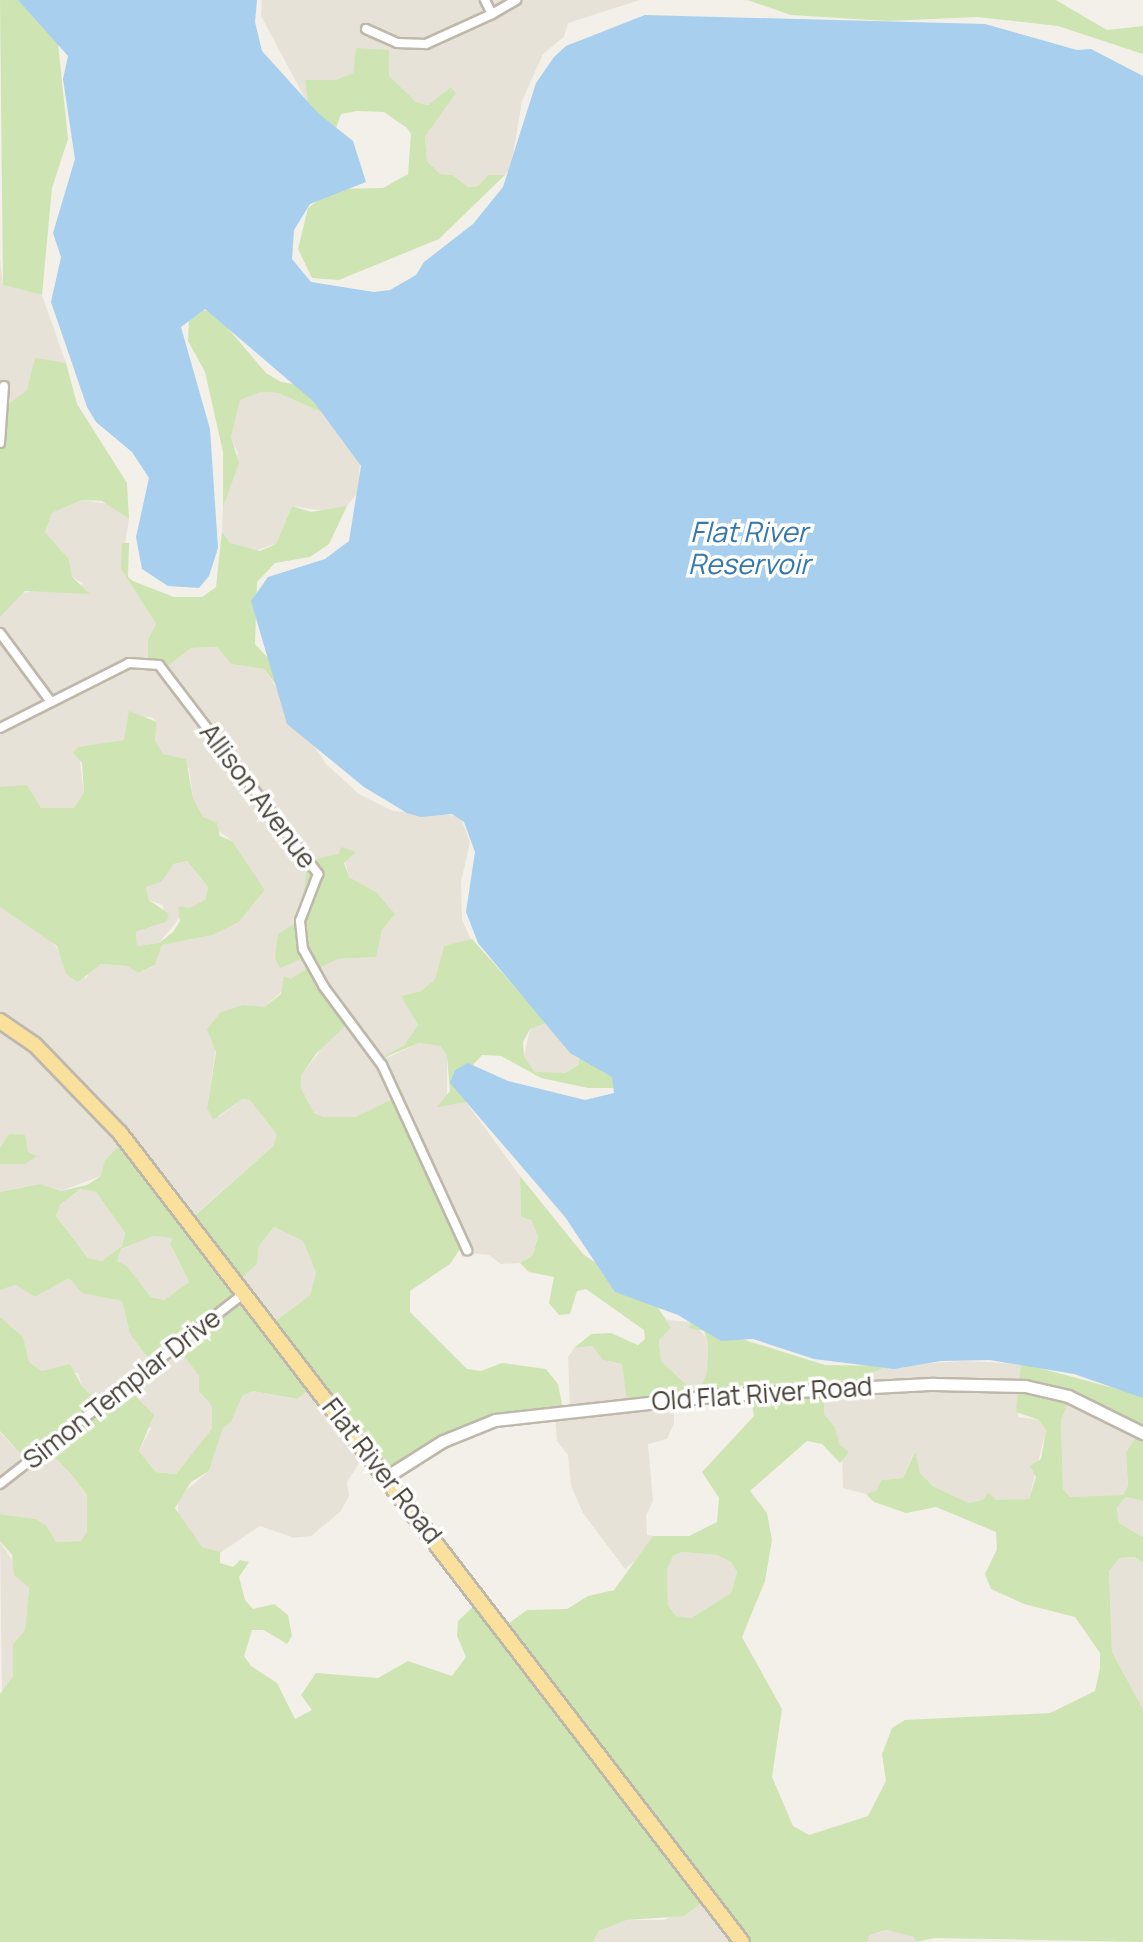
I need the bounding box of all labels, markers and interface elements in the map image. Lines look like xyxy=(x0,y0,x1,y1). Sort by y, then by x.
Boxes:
water label: Flat River Reservoir xyxy=(688,514,810,580)
street label: Allison Avenue xyxy=(193,717,323,875)
street label: Simon Templar Drive xyxy=(17,1302,227,1476)
street label: Old Flat River Road xyxy=(651,1371,873,1417)
street label: Flat River Road xyxy=(316,1392,448,1550)

